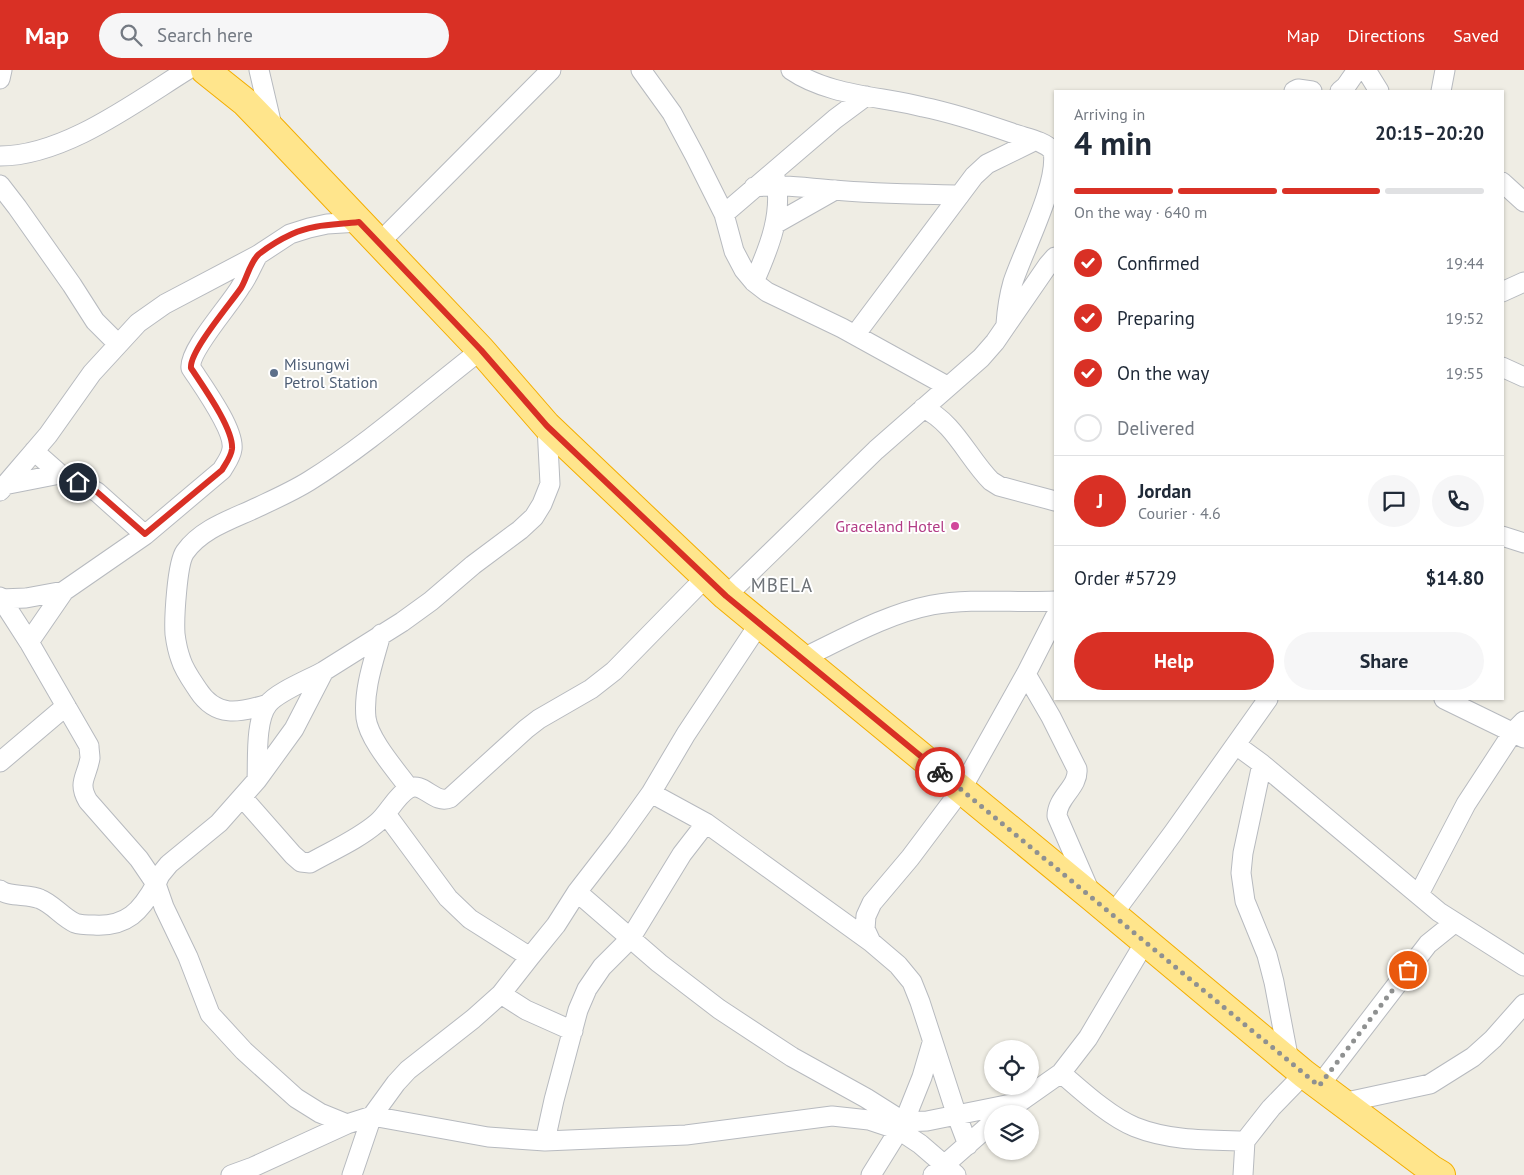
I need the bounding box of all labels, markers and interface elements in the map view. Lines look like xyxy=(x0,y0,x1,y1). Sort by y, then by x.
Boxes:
search box xyxy=(99,13,449,58)
text: Map xyxy=(25,20,69,51)
icon: search xyxy=(117,21,145,49)
text: Search here xyxy=(157,23,253,47)
text: Map xyxy=(1287,24,1319,47)
text: Directions xyxy=(1347,24,1425,47)
text: Saved xyxy=(1453,24,1499,47)
text: Arriving in xyxy=(1074,104,1145,124)
text: 20:15–20:20 xyxy=(1375,121,1484,145)
text: 4 min xyxy=(1074,122,1152,164)
text: On the way · 640 m xyxy=(1074,202,1207,222)
icon: check xyxy=(1074,249,1102,277)
text: Confirmed xyxy=(1117,251,1200,275)
text: 19:44 xyxy=(1446,253,1484,273)
icon: check xyxy=(1074,304,1102,332)
text: Preparing xyxy=(1117,306,1195,330)
text: 19:52 xyxy=(1446,308,1484,328)
place label: Misungwi Petrol Station xyxy=(284,354,378,392)
icon: check xyxy=(1074,359,1102,387)
text: On the way xyxy=(1117,361,1209,385)
text: 19:55 xyxy=(1446,363,1484,383)
marker: Misungwi Petrol Station xyxy=(268,367,280,379)
text: Delivered xyxy=(1117,416,1195,440)
pin xyxy=(57,461,99,503)
icon: home xyxy=(64,468,92,496)
button: chat xyxy=(1368,475,1420,527)
button: phone xyxy=(1432,475,1484,527)
text: Jordan xyxy=(1138,479,1191,503)
text: J xyxy=(1097,489,1103,513)
text: Courier · 4.6 xyxy=(1138,503,1221,523)
place label: Graceland Hotel xyxy=(835,516,945,536)
marker: Graceland Hotel xyxy=(949,520,961,532)
text: Order #5729 xyxy=(1074,566,1177,590)
text: $14.80 xyxy=(1425,566,1484,590)
district label: MBELA xyxy=(751,573,813,597)
button: Help xyxy=(1074,632,1274,690)
button: Share xyxy=(1284,632,1484,690)
courier xyxy=(915,747,965,797)
icon: bike xyxy=(926,758,954,786)
pin xyxy=(1387,949,1429,991)
icon: bag xyxy=(1394,956,1422,984)
map controls xyxy=(984,1040,1039,1160)
button: locate xyxy=(984,1040,1039,1095)
button: layers xyxy=(984,1105,1039,1160)

